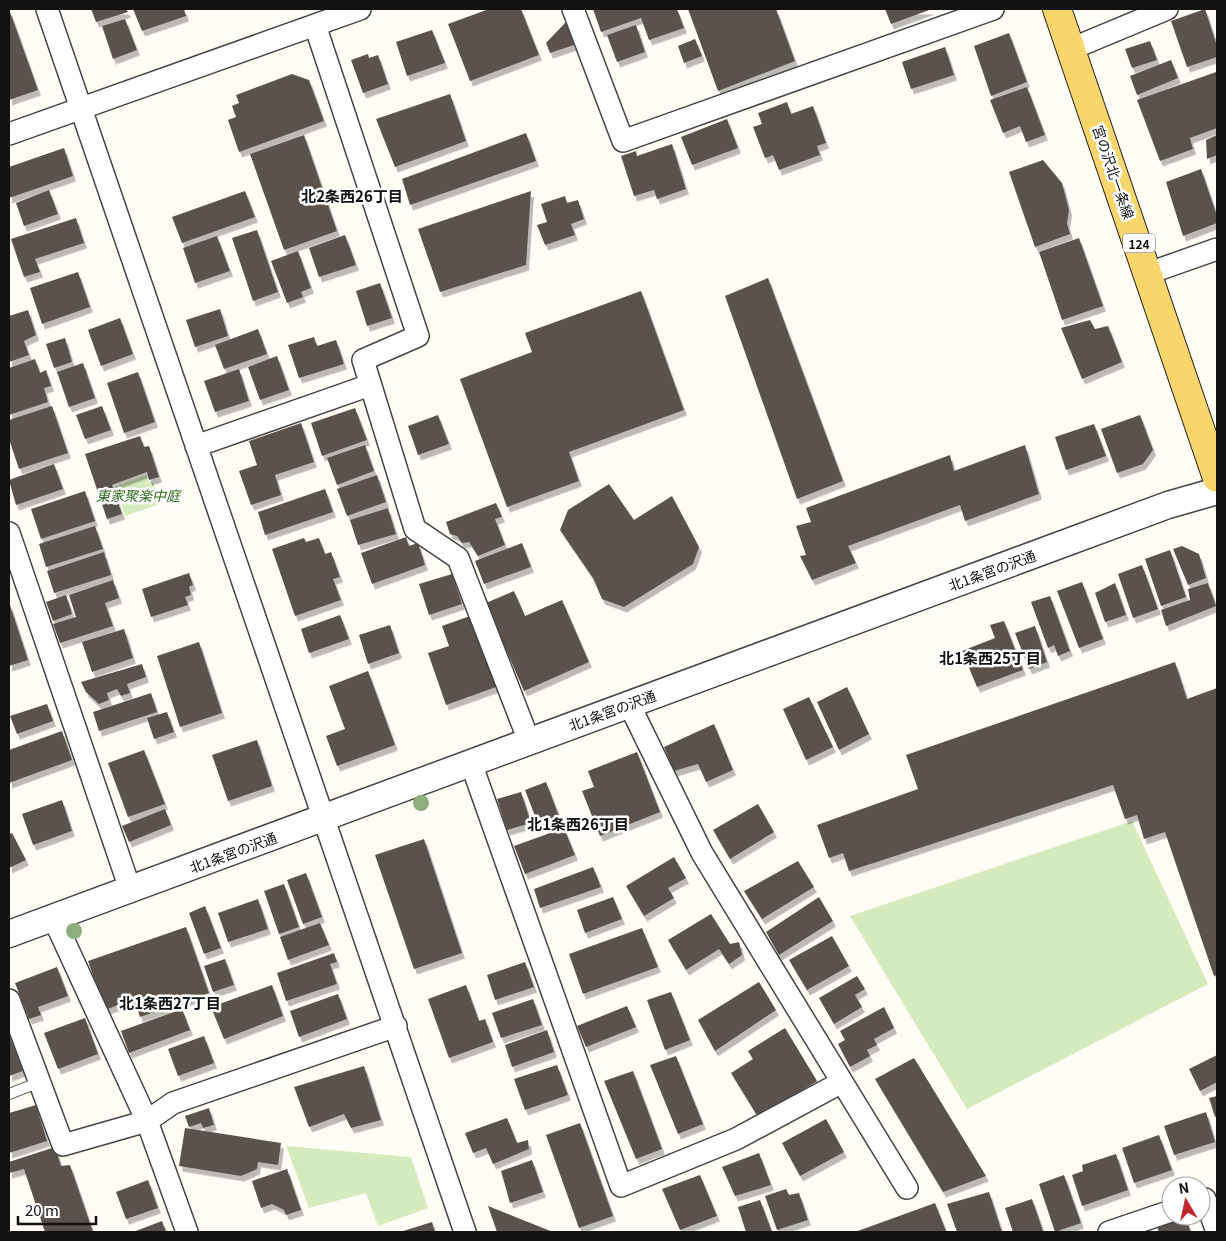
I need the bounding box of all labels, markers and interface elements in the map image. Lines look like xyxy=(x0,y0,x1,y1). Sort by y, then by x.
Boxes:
street label: 宮の沢北一条線 xyxy=(1089,122,1139,222)
district label: 北2条西26丁目 xyxy=(301,185,403,206)
road number: 124 xyxy=(1123,234,1155,252)
park label: 東家聚楽中庭 xyxy=(96,485,182,505)
street label: 北1条宮の沢通 xyxy=(945,545,1039,595)
district label: 北1条西25丁目 xyxy=(939,647,1041,668)
street label: 北1条宮の沢通 xyxy=(565,685,659,735)
district label: 北1条西26丁目 xyxy=(527,813,629,834)
street label: 北1条宮の沢通 xyxy=(186,827,280,877)
district label: 北1条西27丁目 xyxy=(119,992,221,1013)
north arrow xyxy=(1161,1176,1211,1226)
text: N xyxy=(1177,1176,1191,1198)
scale bar xyxy=(18,1194,95,1226)
text: 20 m xyxy=(25,1199,59,1220)

